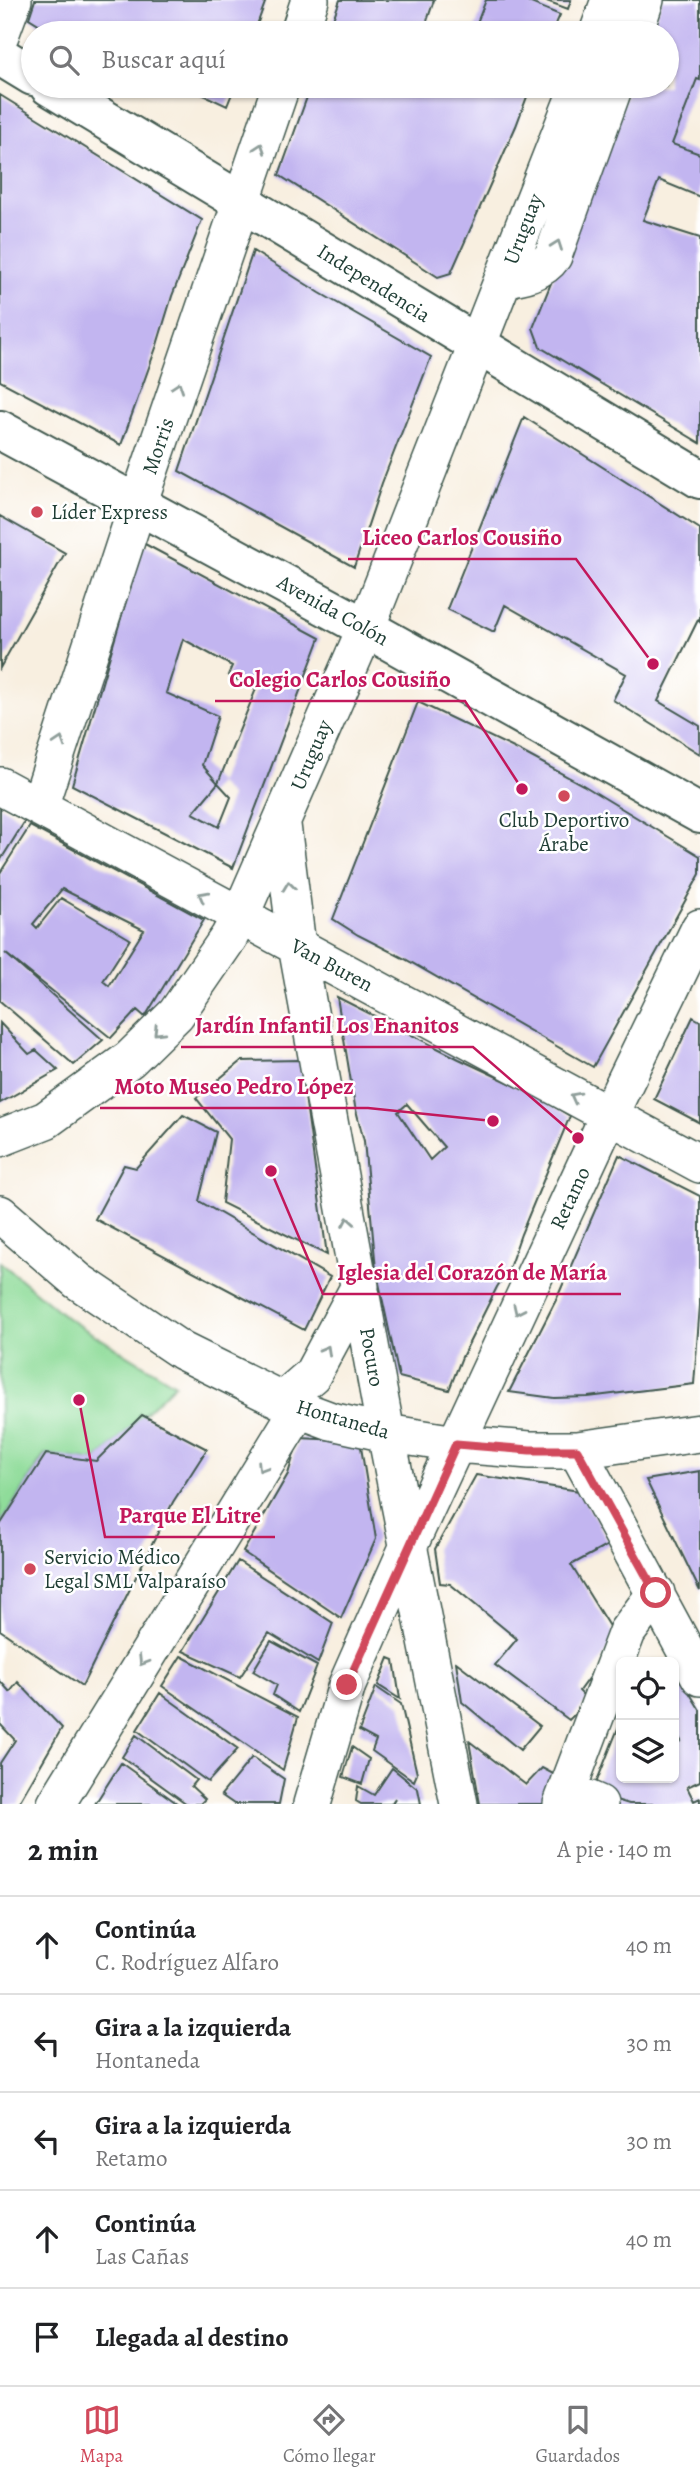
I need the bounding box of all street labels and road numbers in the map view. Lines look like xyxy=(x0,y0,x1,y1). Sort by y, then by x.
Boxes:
street label: Uruguay xyxy=(497,189,550,269)
street label: Independencia xyxy=(312,237,436,329)
street label: Morris xyxy=(135,414,181,478)
street label: Avenida Colón xyxy=(271,567,394,652)
street label: Uruguay xyxy=(284,715,339,794)
street label: Van Buren xyxy=(285,931,378,998)
street label: Retamo xyxy=(543,1162,597,1234)
street label: Pocuro xyxy=(353,1325,391,1389)
street label: Hontaneda xyxy=(293,1392,393,1446)

